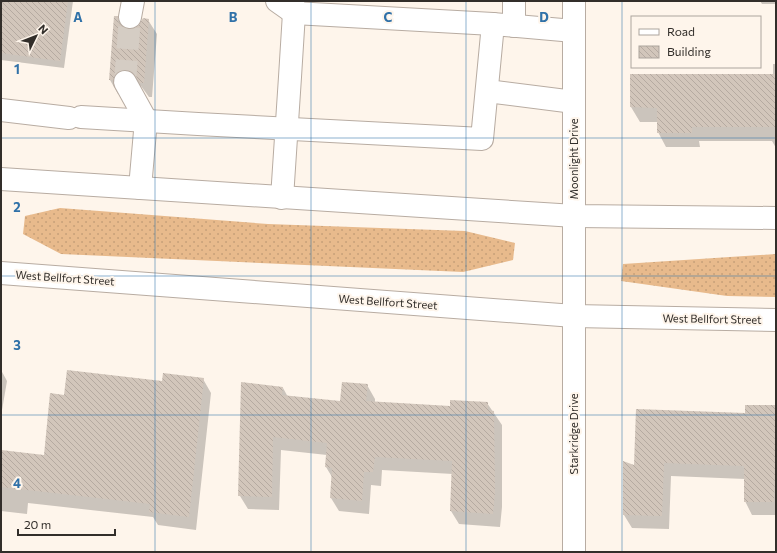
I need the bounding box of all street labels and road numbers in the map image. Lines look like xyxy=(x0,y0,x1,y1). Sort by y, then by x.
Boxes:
street label: Moonlight Drive xyxy=(567,118,580,200)
street label: West Bellfort Street xyxy=(15,268,115,287)
street label: West Bellfort Street xyxy=(338,292,438,311)
street label: West Bellfort Street xyxy=(662,311,762,326)
street label: Starkridge Drive xyxy=(567,393,580,474)

